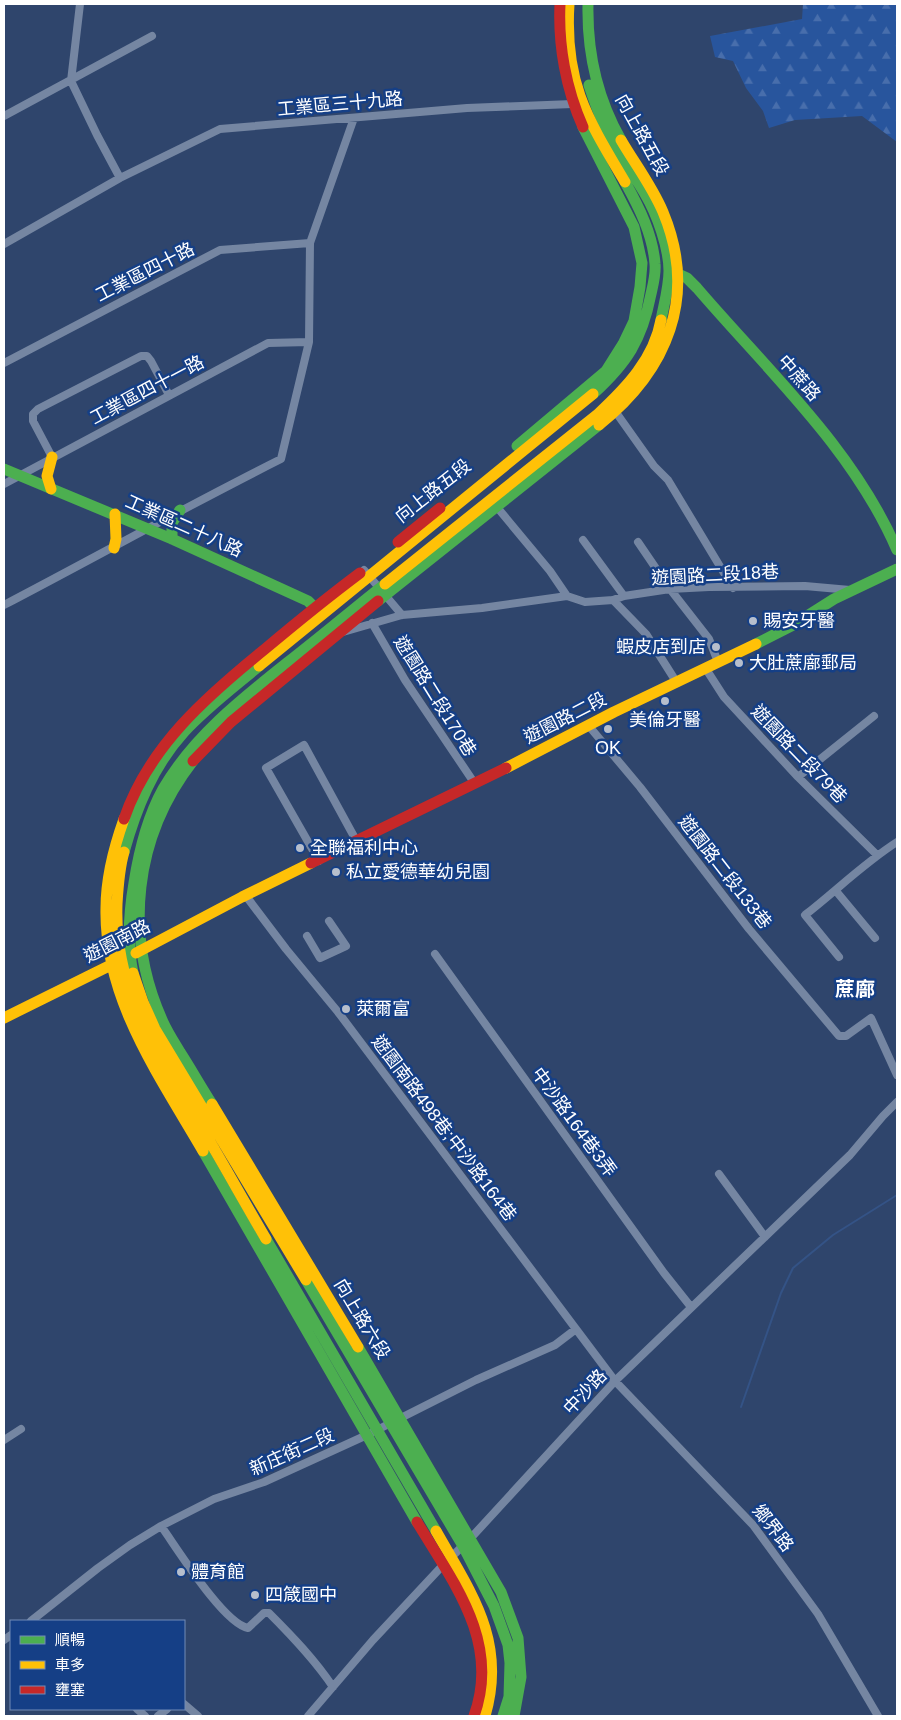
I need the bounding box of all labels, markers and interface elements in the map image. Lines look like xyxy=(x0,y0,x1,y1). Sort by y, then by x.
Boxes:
street label: 工業區三十九路 xyxy=(276,89,404,119)
street label: 向上路五段 xyxy=(611,91,673,179)
street label: 工業區四十路 xyxy=(92,239,198,305)
street label: 中蔗路 xyxy=(774,351,824,405)
street label: 工業區四十一路 xyxy=(87,352,207,428)
street label: 向上路五段 xyxy=(391,455,475,527)
street label: 工業區二十八路 xyxy=(122,491,246,561)
street label: 遊園路二段18巷 xyxy=(651,562,779,588)
place label: 賜安牙醫 xyxy=(763,611,835,631)
marker: 賜安牙醫 xyxy=(747,615,759,627)
street label: 遊園路二段170巷 xyxy=(390,632,480,760)
place label: 蝦皮店到店 xyxy=(616,637,706,657)
marker: 蝦皮店到店 xyxy=(710,641,722,653)
place label: 大肚蔗廍郵局 xyxy=(749,653,857,673)
marker: 大肚蔗廍郵局 xyxy=(733,657,745,669)
street label: 遊園路二段 xyxy=(520,689,610,747)
marker: 美倫牙醫 xyxy=(659,695,671,707)
street label: 遊園路二段79巷 xyxy=(747,701,851,807)
place label: 美倫牙醫 xyxy=(629,710,701,730)
marker: OK xyxy=(602,723,614,735)
place label: OK xyxy=(595,738,621,758)
street label: 遊園路二段133巷 xyxy=(675,811,775,933)
place label: 全聯福利中心 xyxy=(310,838,418,858)
marker: 全聯福利中心 xyxy=(294,842,306,854)
place label: 私立愛德華幼兒園 xyxy=(346,862,490,882)
marker: 私立愛德華幼兒園 xyxy=(330,866,342,878)
street label: 遊園南路 xyxy=(80,916,154,966)
district label: 蔗廍 xyxy=(835,978,875,1000)
place label: 萊爾富 xyxy=(356,999,410,1019)
marker: 萊爾富 xyxy=(340,1003,352,1015)
street label: 遊園南路498巷;中沙路164巷 xyxy=(368,1031,520,1225)
street label: 中沙路164巷3弄 xyxy=(528,1064,620,1180)
street label: 向上路六段 xyxy=(330,1275,394,1363)
street label: 中沙路 xyxy=(559,1365,611,1419)
street label: 新庄街二段 xyxy=(247,1425,337,1479)
street label: 鄉界路 xyxy=(748,1501,798,1555)
place label: 體育館 xyxy=(191,1562,245,1582)
marker: 體育館 xyxy=(175,1566,187,1578)
place label: 四箴國中 xyxy=(265,1585,337,1605)
marker: 四箴國中 xyxy=(249,1589,261,1601)
legend xyxy=(10,1620,185,1710)
text: 順暢 xyxy=(55,1631,85,1648)
text: 車多 xyxy=(55,1656,85,1673)
text: 壅塞 xyxy=(55,1681,85,1698)

